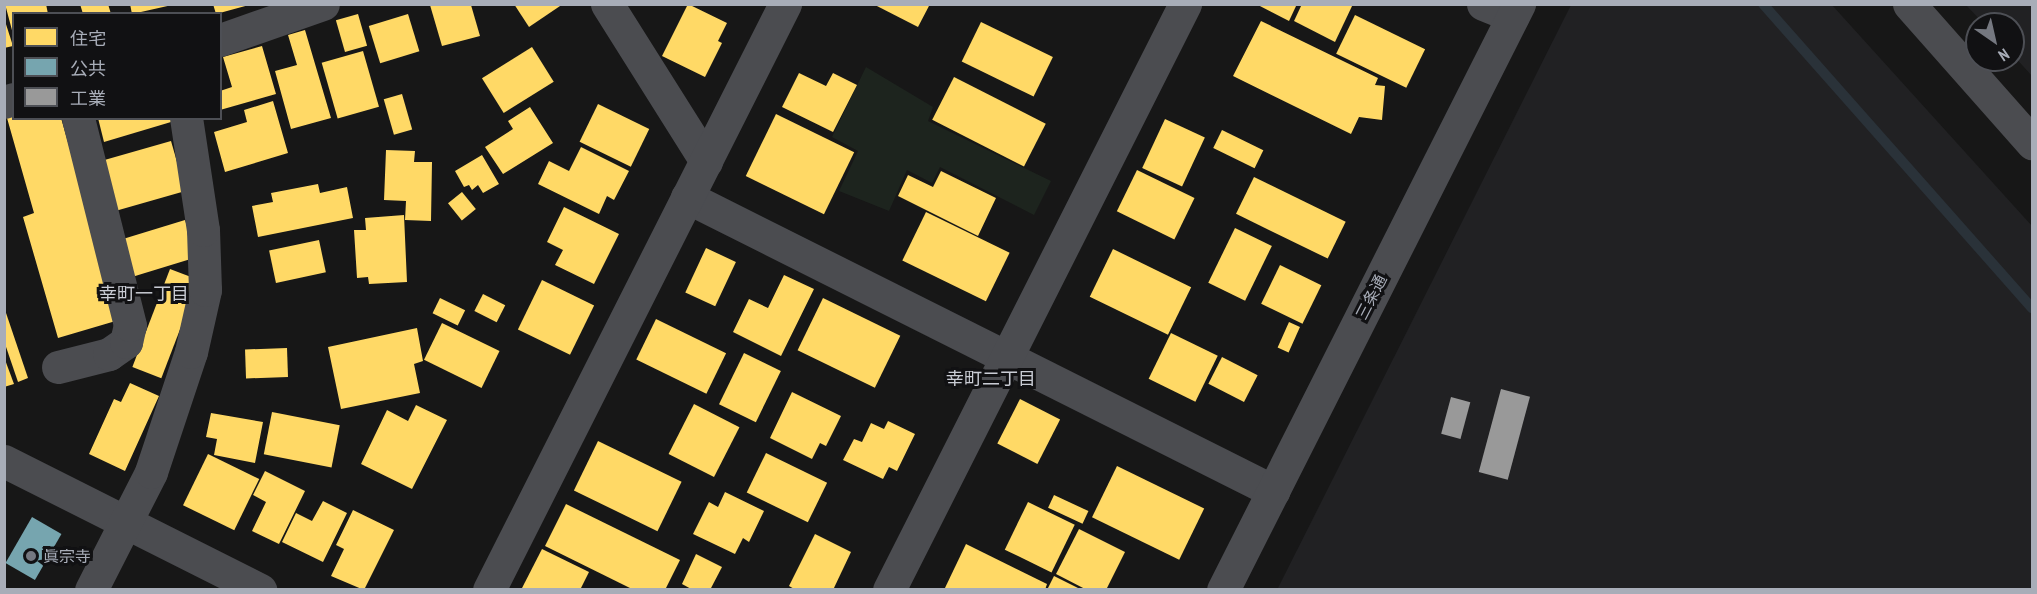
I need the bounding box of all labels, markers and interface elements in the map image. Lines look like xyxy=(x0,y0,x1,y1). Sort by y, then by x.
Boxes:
legend xyxy=(12,12,222,120)
north arrow xyxy=(1965,12,2025,72)
text: 住宅 xyxy=(70,27,106,50)
text: N xyxy=(1995,45,2013,66)
text: 公共 xyxy=(70,57,106,80)
text: 工業 xyxy=(70,87,106,110)
street label: 三条通 xyxy=(1352,271,1390,323)
district label: 幸町一丁目 xyxy=(99,283,189,305)
district label: 幸町二丁目 xyxy=(946,368,1036,390)
place label: 眞宗寺 xyxy=(43,546,91,566)
marker: 眞宗寺 xyxy=(24,549,38,563)

